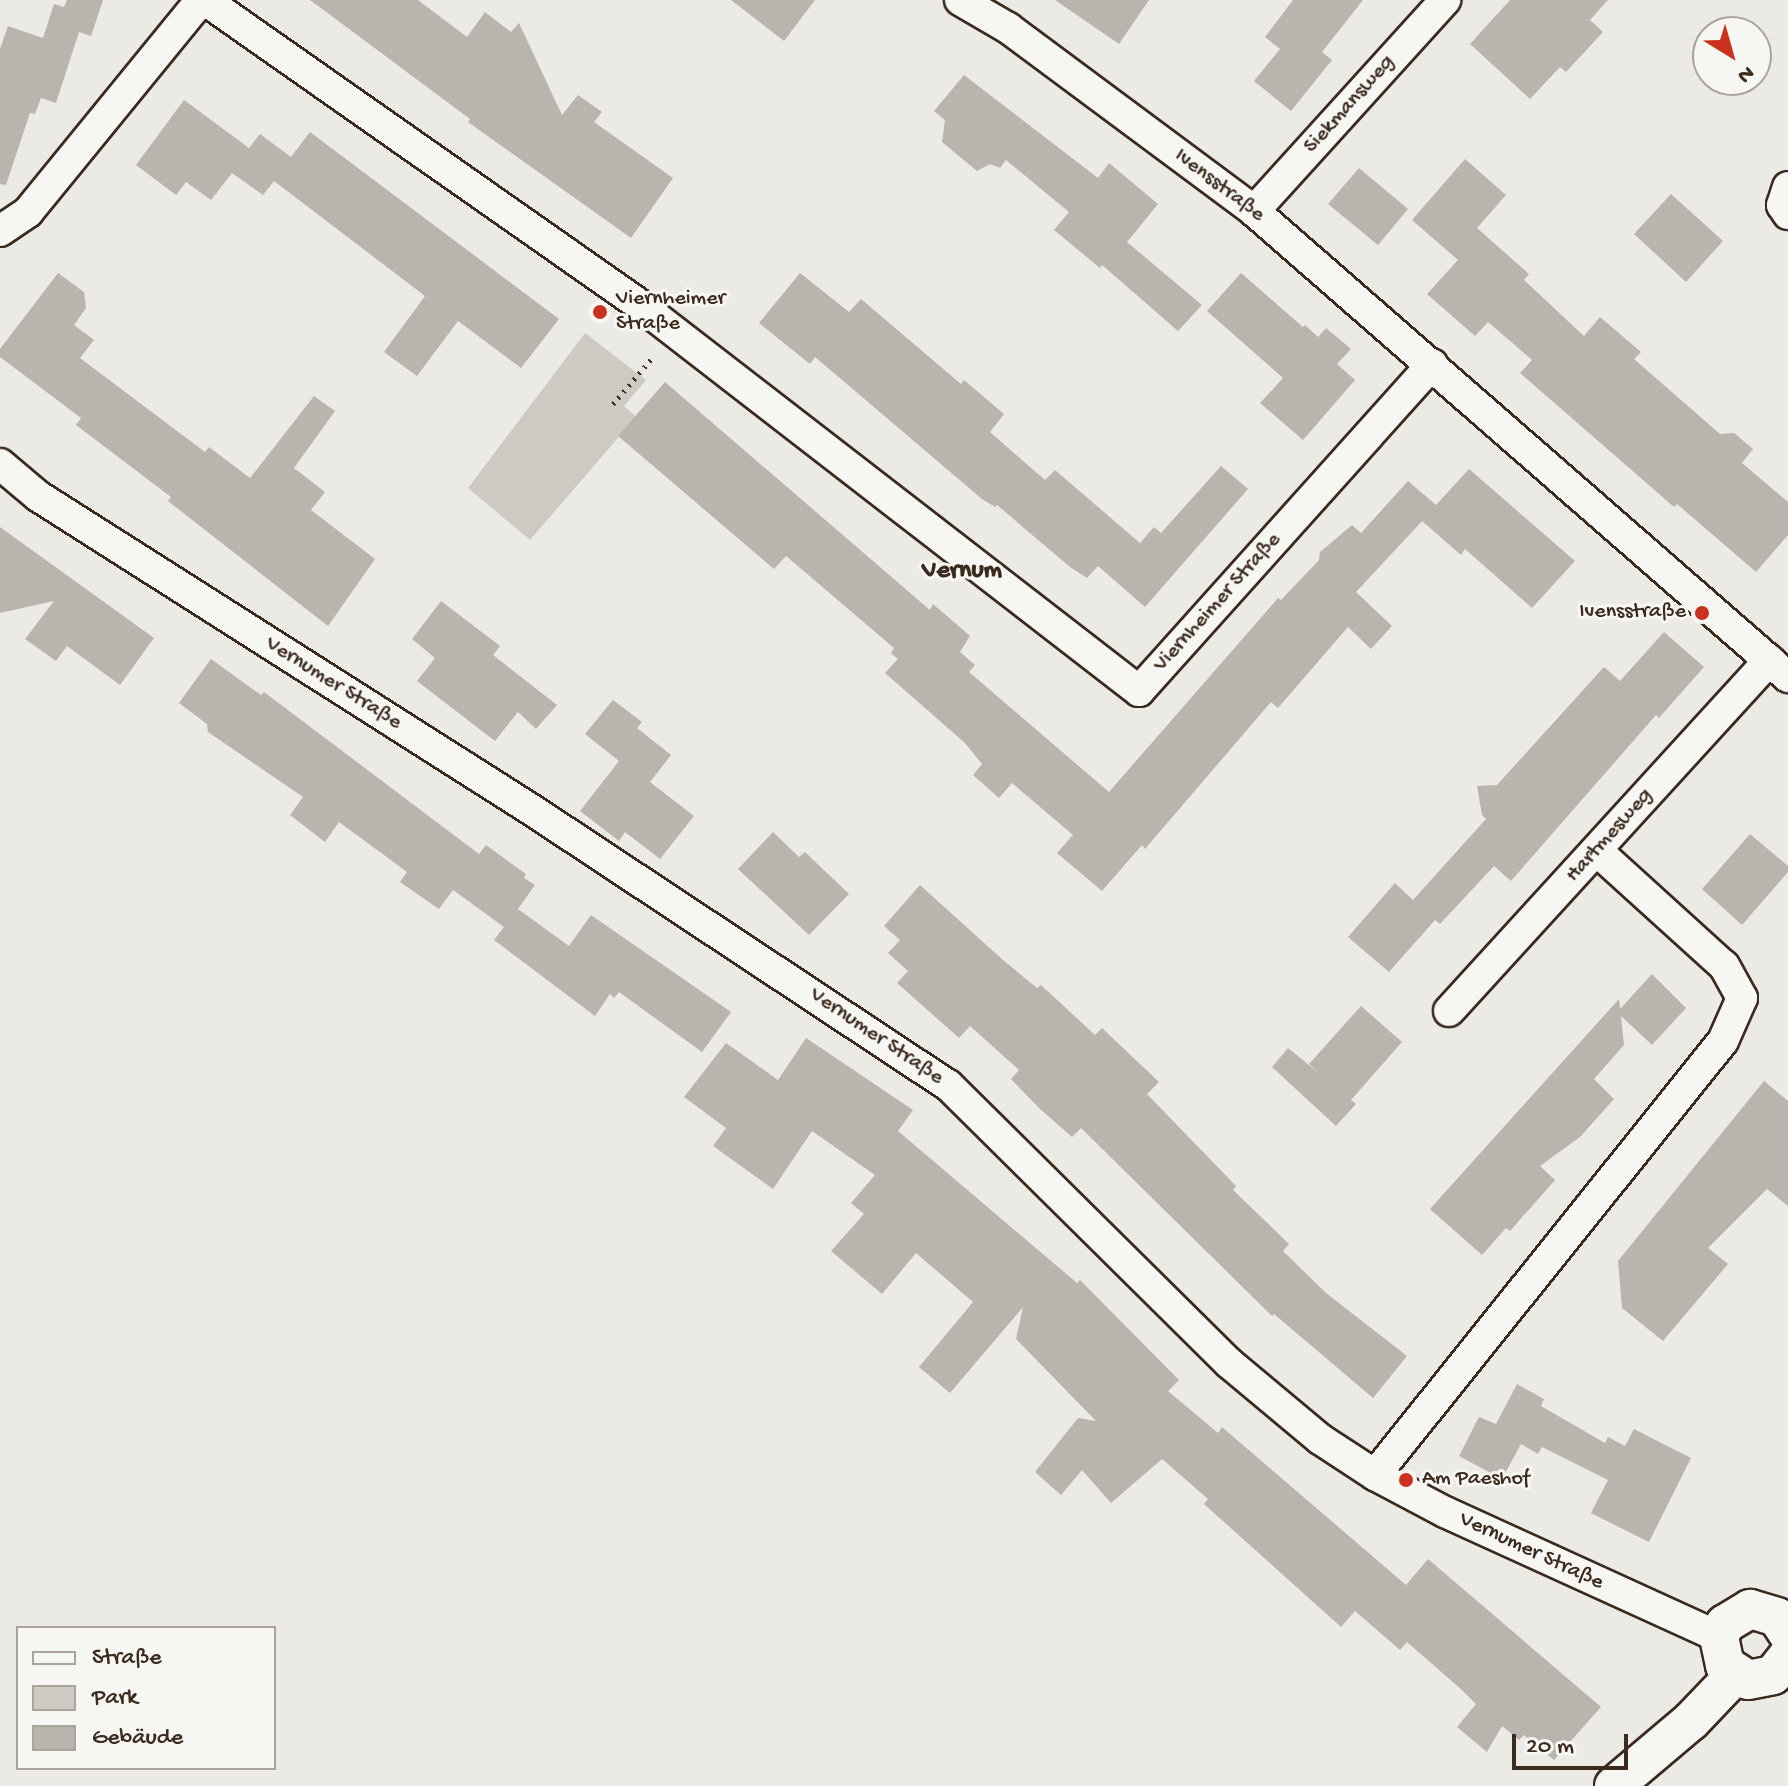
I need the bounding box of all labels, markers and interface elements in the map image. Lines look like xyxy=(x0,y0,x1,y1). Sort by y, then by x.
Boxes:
north arrow xyxy=(1692,16,1772,96)
street label: Siekmansweg xyxy=(1299,50,1401,160)
text: N xyxy=(1732,59,1759,88)
street label: Ivensstraße xyxy=(1168,143,1270,229)
place label: Viernheimer Straße xyxy=(616,286,725,338)
marker: Viernheimer Straße xyxy=(591,303,609,321)
street label: Viernheimer Straße xyxy=(1148,528,1288,678)
district label: Vernum xyxy=(922,556,1002,588)
place label: Ivensstraße xyxy=(1579,600,1686,626)
marker: Ivensstraße xyxy=(1693,604,1711,622)
street label: Vernumer Straße xyxy=(260,631,406,737)
street label: Hartmesweg xyxy=(1561,783,1659,889)
street label: Vernumer Straße xyxy=(804,982,948,1092)
place label: Am Paeshof xyxy=(1422,1467,1530,1493)
marker: Am Paeshof xyxy=(1397,1471,1415,1489)
street label: Vernumer Straße xyxy=(1455,1507,1607,1597)
legend xyxy=(16,1626,276,1770)
text: Straße xyxy=(92,1644,162,1673)
text: Park xyxy=(92,1684,138,1713)
scale bar xyxy=(1516,1718,1632,1768)
text: Gebäude xyxy=(92,1724,183,1753)
text: 20 m xyxy=(1526,1733,1574,1762)

